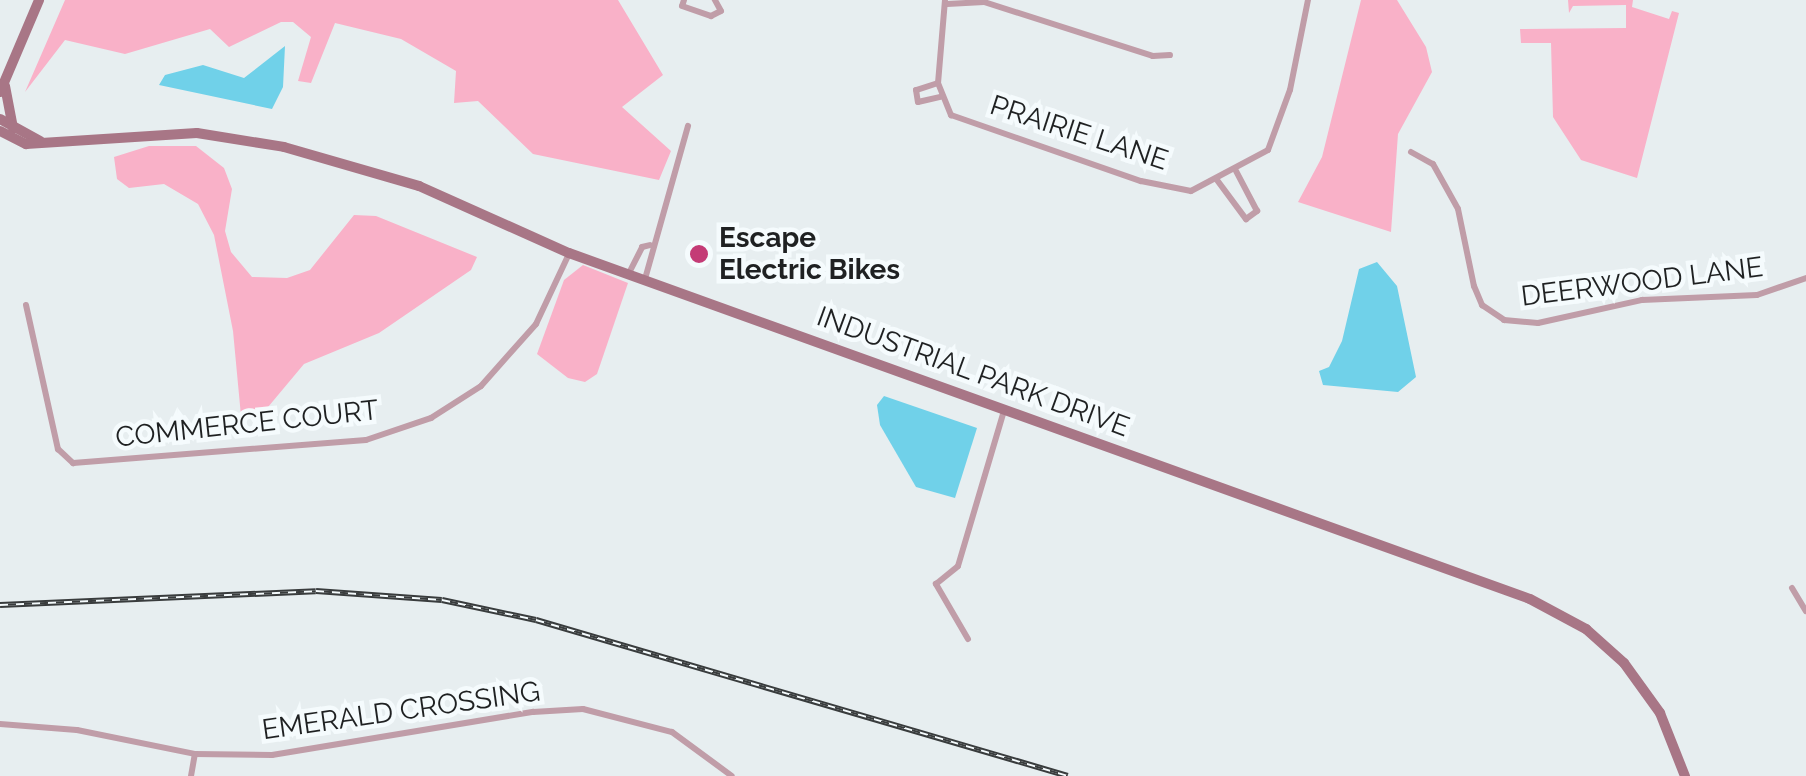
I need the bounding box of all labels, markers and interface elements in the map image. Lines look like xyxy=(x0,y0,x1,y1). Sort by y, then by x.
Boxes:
street label: PRAIRIE LANE xyxy=(986,88,1172,178)
place label: Escape Electric Bikes xyxy=(719,221,900,287)
marker: Escape Electric Bikes xyxy=(688,243,710,265)
street label: DEERWOOD LANE xyxy=(1519,250,1765,314)
street label: INDUSTRIAL PARK DRIVE xyxy=(812,300,1134,444)
street label: COMMERCE COURT xyxy=(114,393,380,455)
street label: EMERALD CROSSING xyxy=(260,675,542,747)

